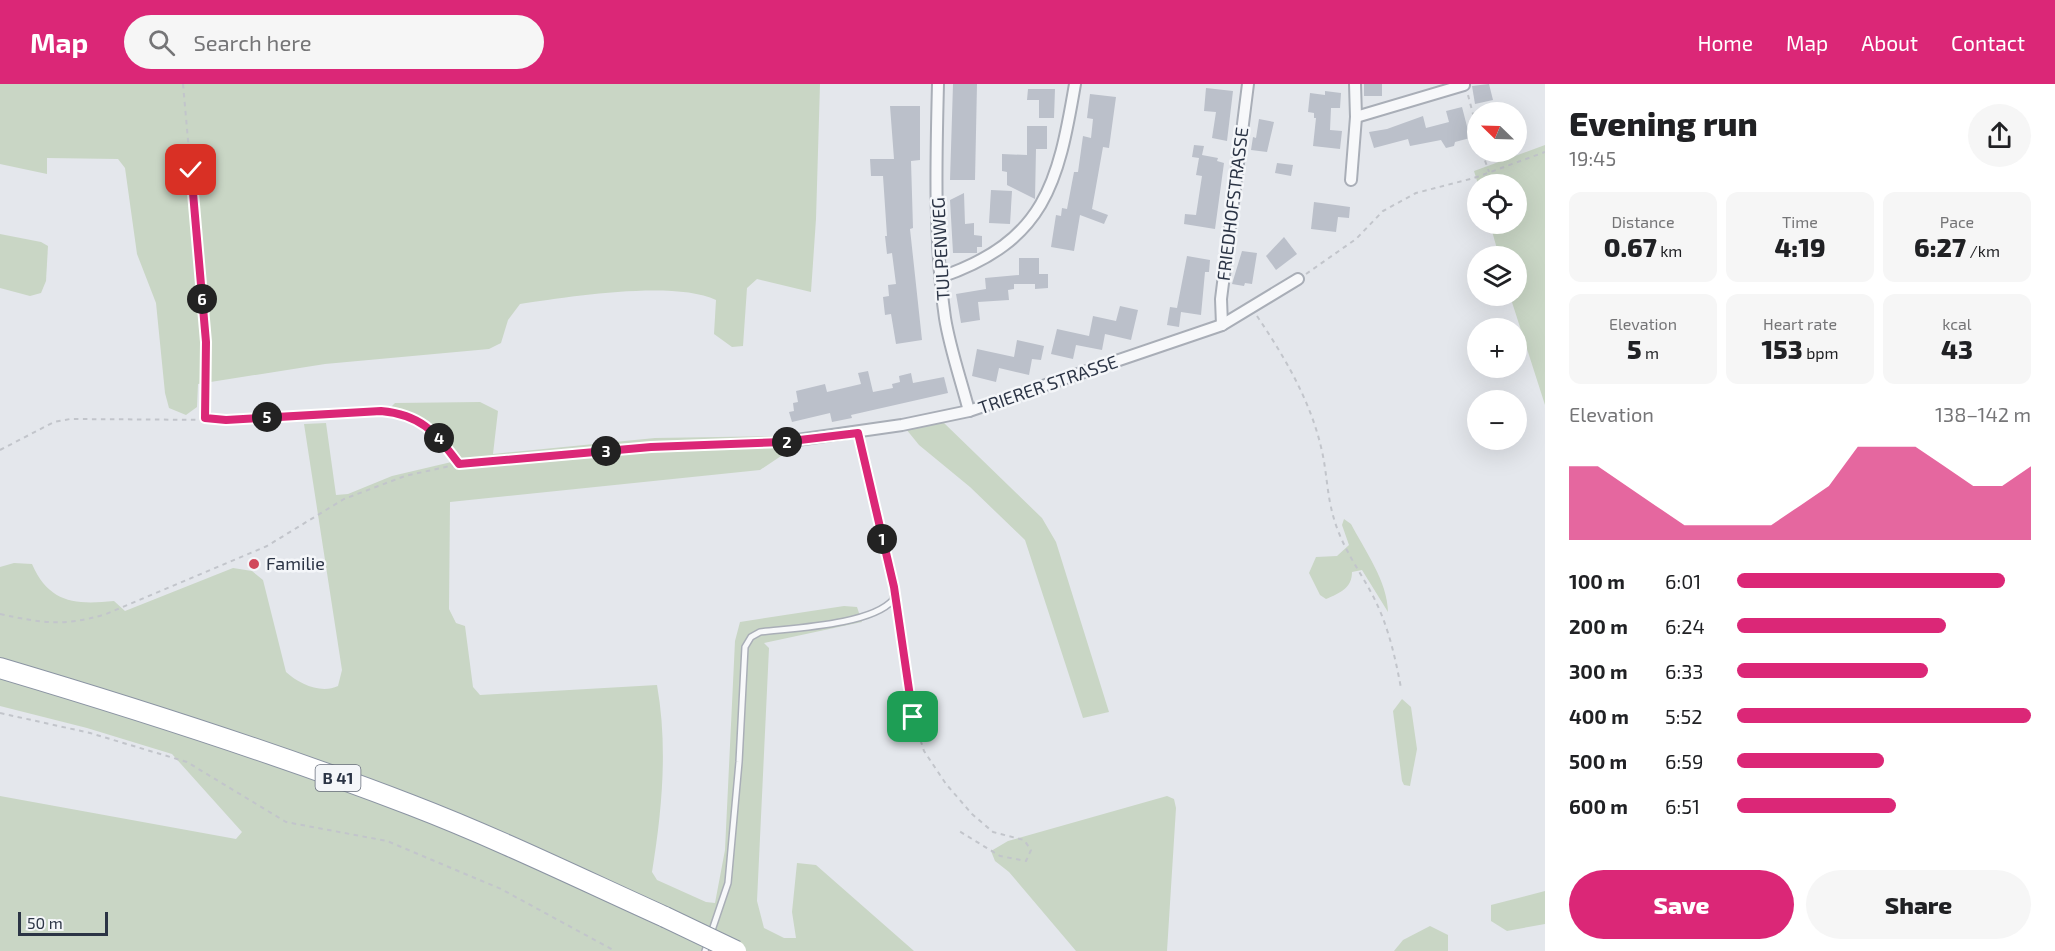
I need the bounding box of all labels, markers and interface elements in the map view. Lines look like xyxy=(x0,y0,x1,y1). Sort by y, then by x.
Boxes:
search box xyxy=(124,15,544,69)
text: Map xyxy=(30,25,88,59)
icon: search xyxy=(145,26,178,59)
text: Search here xyxy=(193,29,312,55)
text: Home xyxy=(1697,30,1753,55)
text: Map xyxy=(1786,30,1828,55)
text: About xyxy=(1861,30,1918,55)
text: Contact xyxy=(1951,30,2025,55)
north arrow xyxy=(1467,102,1527,162)
map controls xyxy=(1467,102,1527,450)
text: Evening run xyxy=(1569,103,1758,143)
button: share xyxy=(1968,104,2031,167)
street label: FRIEDHOFSTRASSE xyxy=(1212,126,1252,282)
pin xyxy=(165,144,216,195)
text: 19:45 xyxy=(1569,146,1616,170)
icon: check xyxy=(174,153,207,186)
button: locate xyxy=(1467,174,1527,234)
street label: TULPENWEG xyxy=(926,197,954,301)
text: Distance xyxy=(1611,212,1675,231)
text: Time xyxy=(1782,212,1818,231)
text: Pace xyxy=(1940,212,1974,231)
text: 0.67 xyxy=(1604,231,1657,262)
text: 4:19 xyxy=(1774,231,1826,262)
text: 6:27 xyxy=(1914,231,1966,262)
text: km xyxy=(1657,241,1682,260)
text: /km xyxy=(1966,241,2000,260)
button: layers xyxy=(1467,246,1527,306)
pin: 6 xyxy=(187,284,217,314)
text: 6 xyxy=(197,289,207,308)
text: Elevation xyxy=(1609,314,1677,333)
text: Heart rate xyxy=(1763,314,1837,333)
text: kcal xyxy=(1942,314,1972,333)
button: + xyxy=(1467,318,1527,378)
text: 5 xyxy=(1627,333,1642,364)
text: 153 xyxy=(1761,333,1803,364)
text: 43 xyxy=(1941,333,1973,364)
text: m xyxy=(1642,343,1659,362)
text: bpm xyxy=(1803,343,1839,362)
street label: TRIERER STRASSE xyxy=(975,350,1120,418)
button: − xyxy=(1467,390,1527,450)
pin: 5 xyxy=(252,402,282,432)
text: Elevation xyxy=(1569,402,1654,426)
text: 138–142 m xyxy=(1935,402,2031,426)
text: 5 xyxy=(263,407,271,426)
pin: 4 xyxy=(424,423,454,453)
pin: 2 xyxy=(772,427,802,457)
text: 4 xyxy=(434,428,444,447)
text: 2 xyxy=(782,432,792,451)
pin: 3 xyxy=(591,436,621,466)
text: 3 xyxy=(601,441,611,460)
pin: 1 xyxy=(867,524,897,554)
text: 1 xyxy=(879,529,885,548)
place label: Familie xyxy=(266,552,325,574)
marker: Familie xyxy=(247,557,261,571)
text: 100 m xyxy=(1569,569,1625,593)
text: 6:01 xyxy=(1665,569,1701,593)
text: 200 m xyxy=(1569,614,1628,638)
text: 6:24 xyxy=(1665,614,1705,638)
text: 300 m xyxy=(1569,659,1628,683)
text: 6:33 xyxy=(1665,659,1703,683)
pin xyxy=(887,691,938,742)
icon: arrive xyxy=(896,700,929,733)
text: 400 m xyxy=(1569,704,1629,728)
text: 5:52 xyxy=(1665,704,1702,728)
text: 500 m xyxy=(1569,749,1627,773)
text: 6:59 xyxy=(1665,749,1703,773)
road number: B 41 xyxy=(316,765,360,791)
text: 600 m xyxy=(1569,794,1628,818)
text: 6:51 xyxy=(1665,794,1700,818)
button: Save xyxy=(1569,870,1794,939)
button: Share xyxy=(1806,870,2031,939)
scale bar xyxy=(18,909,108,936)
text: 50 m xyxy=(27,913,63,932)

